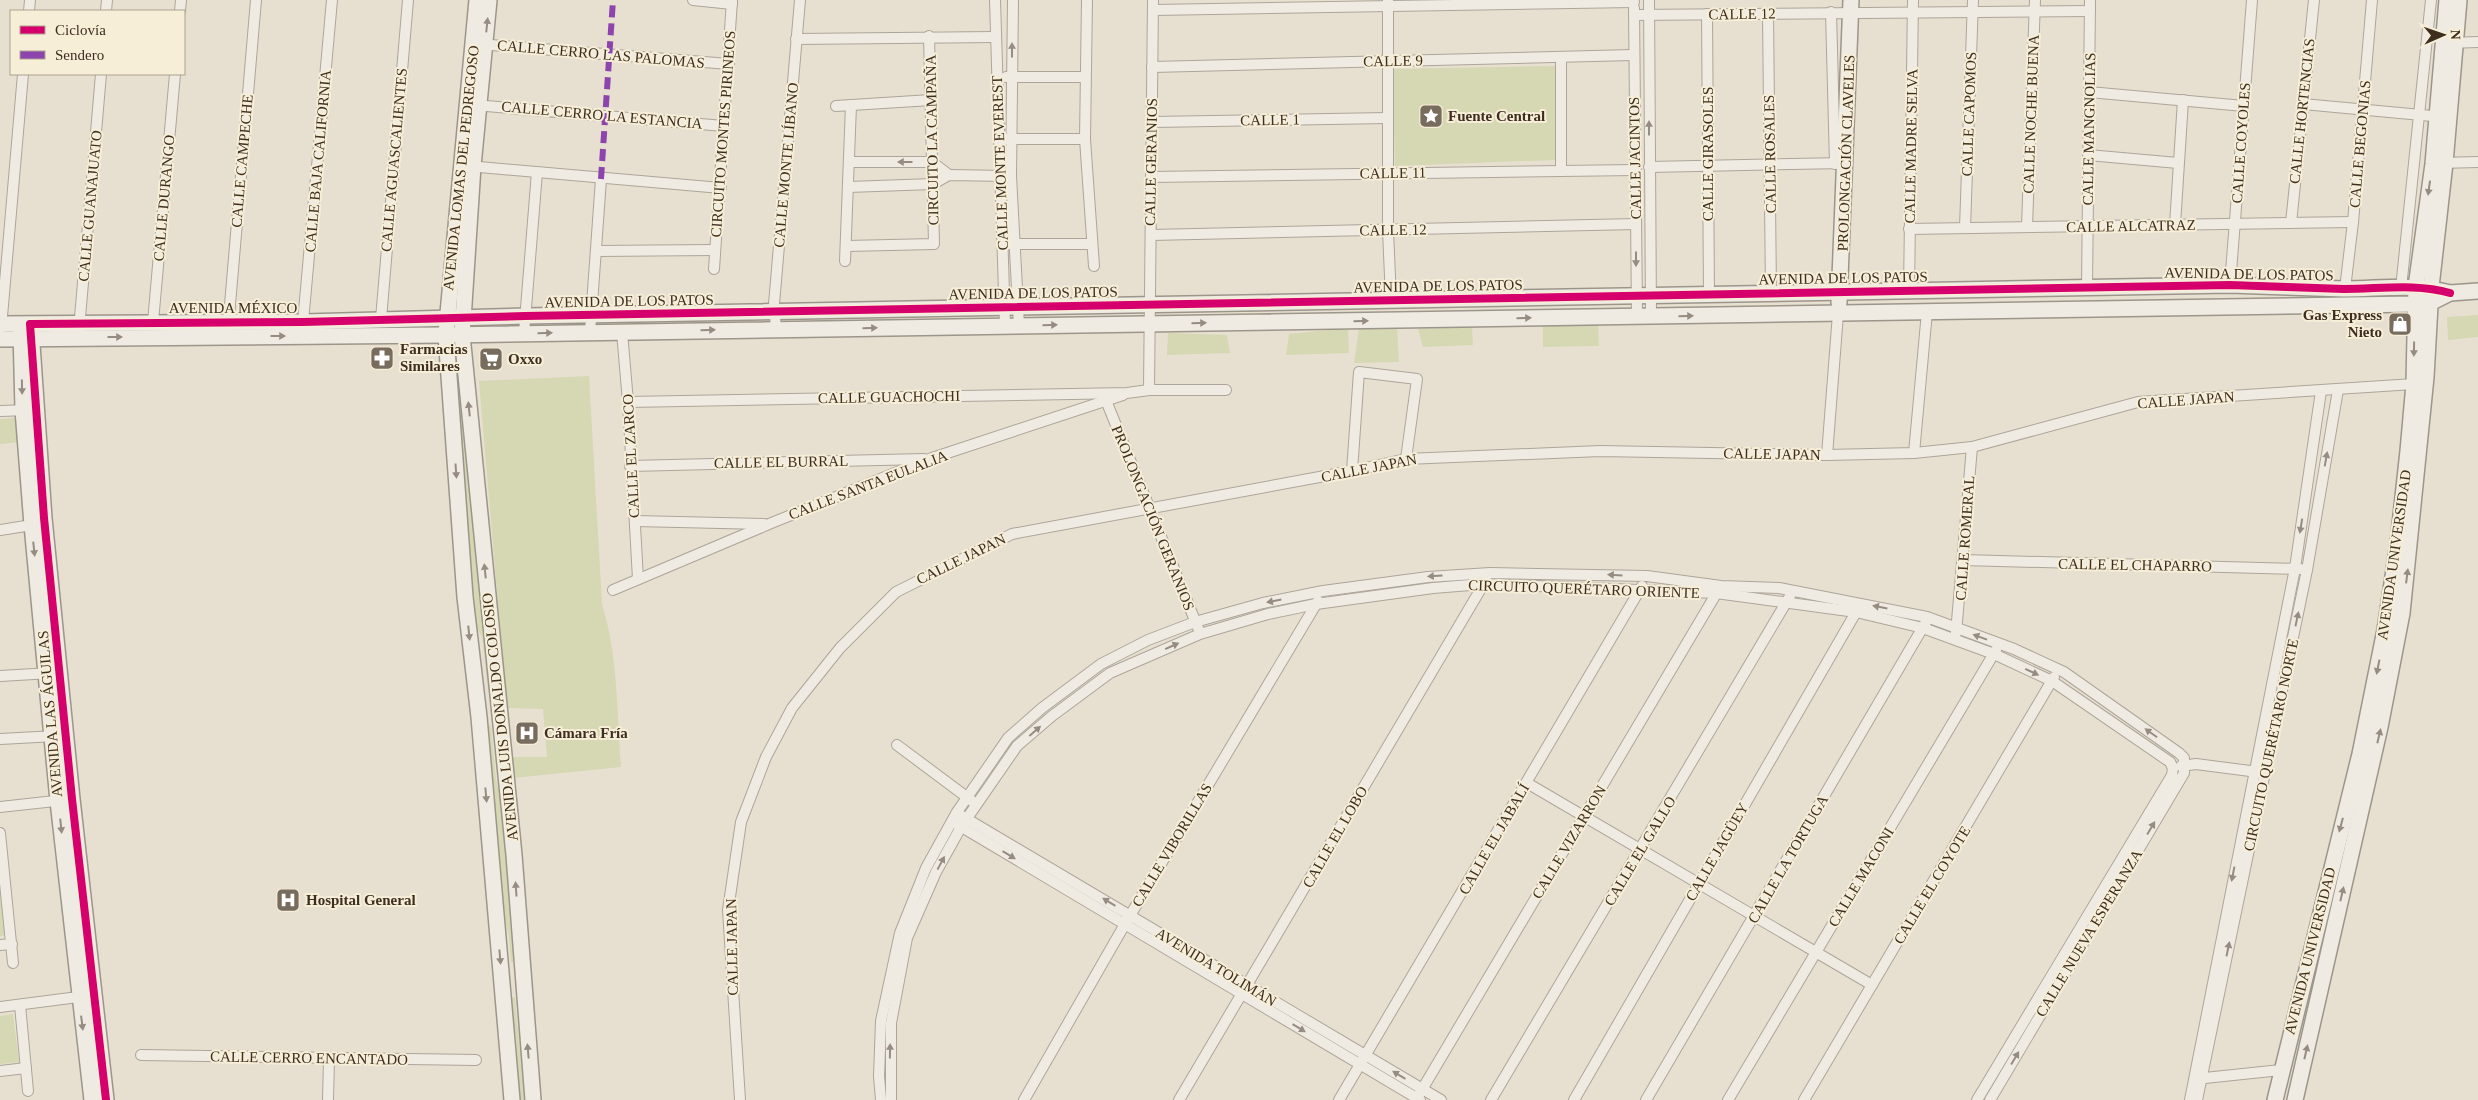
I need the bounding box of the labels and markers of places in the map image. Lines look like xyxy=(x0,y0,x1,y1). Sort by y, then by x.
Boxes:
place icon: Fuente Central xyxy=(1418,103,1444,129)
place label: Fuente Central xyxy=(1448,108,1545,124)
place label: Gas Express Nieto xyxy=(2303,307,2382,340)
shop icon: Gas Express Nieto xyxy=(2387,311,2413,337)
place label: Farmacias Similares xyxy=(400,341,468,374)
pharmacy icon: Farmacias Similares xyxy=(369,345,395,371)
supermarket icon: Oxxo xyxy=(478,346,504,372)
place label: Oxxo xyxy=(508,351,542,367)
hospital icon: Cámara Fría xyxy=(514,720,540,746)
place label: Cámara Fría xyxy=(544,725,628,741)
hospital icon: Hospital General xyxy=(275,887,301,913)
place label: Hospital General xyxy=(306,892,416,908)

